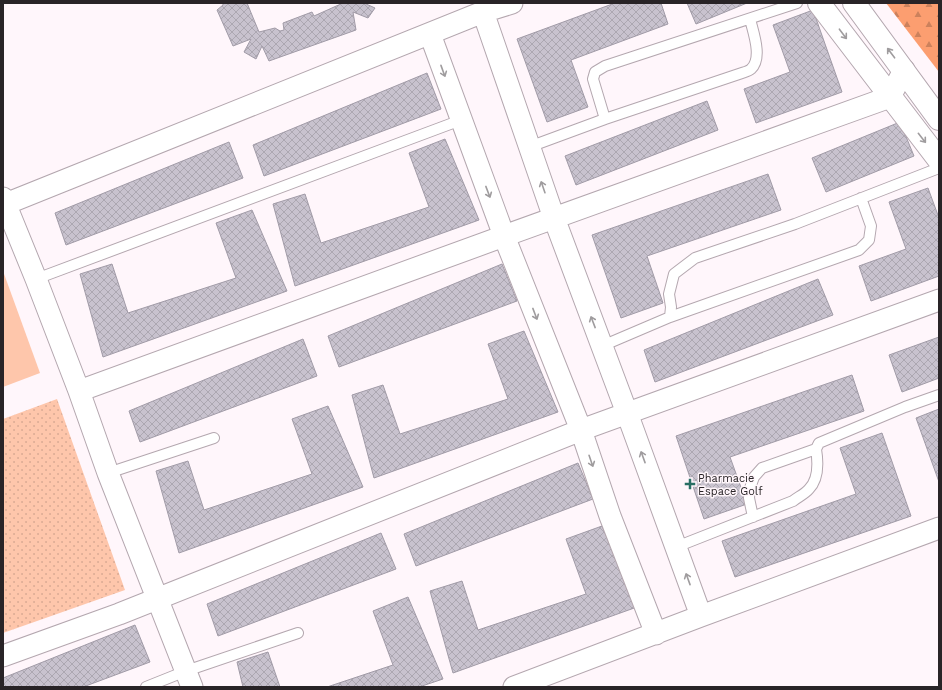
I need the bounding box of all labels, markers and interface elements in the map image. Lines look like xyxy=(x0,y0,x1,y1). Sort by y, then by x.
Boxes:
one-way arrow xyxy=(839,29,847,40)
one-way arrow xyxy=(887,48,896,59)
one-way arrow xyxy=(440,64,447,77)
one-way arrow xyxy=(917,132,926,143)
one-way arrow xyxy=(539,181,546,194)
one-way arrow xyxy=(484,186,492,198)
one-way arrow xyxy=(531,307,539,319)
one-way arrow xyxy=(589,315,596,328)
one-way arrow xyxy=(639,451,647,463)
one-way arrow xyxy=(588,455,595,468)
place label: Pharmacie Espace Golf xyxy=(698,472,763,498)
marker: Pharmacie Espace Golf xyxy=(685,479,695,489)
one-way arrow xyxy=(683,573,691,585)

